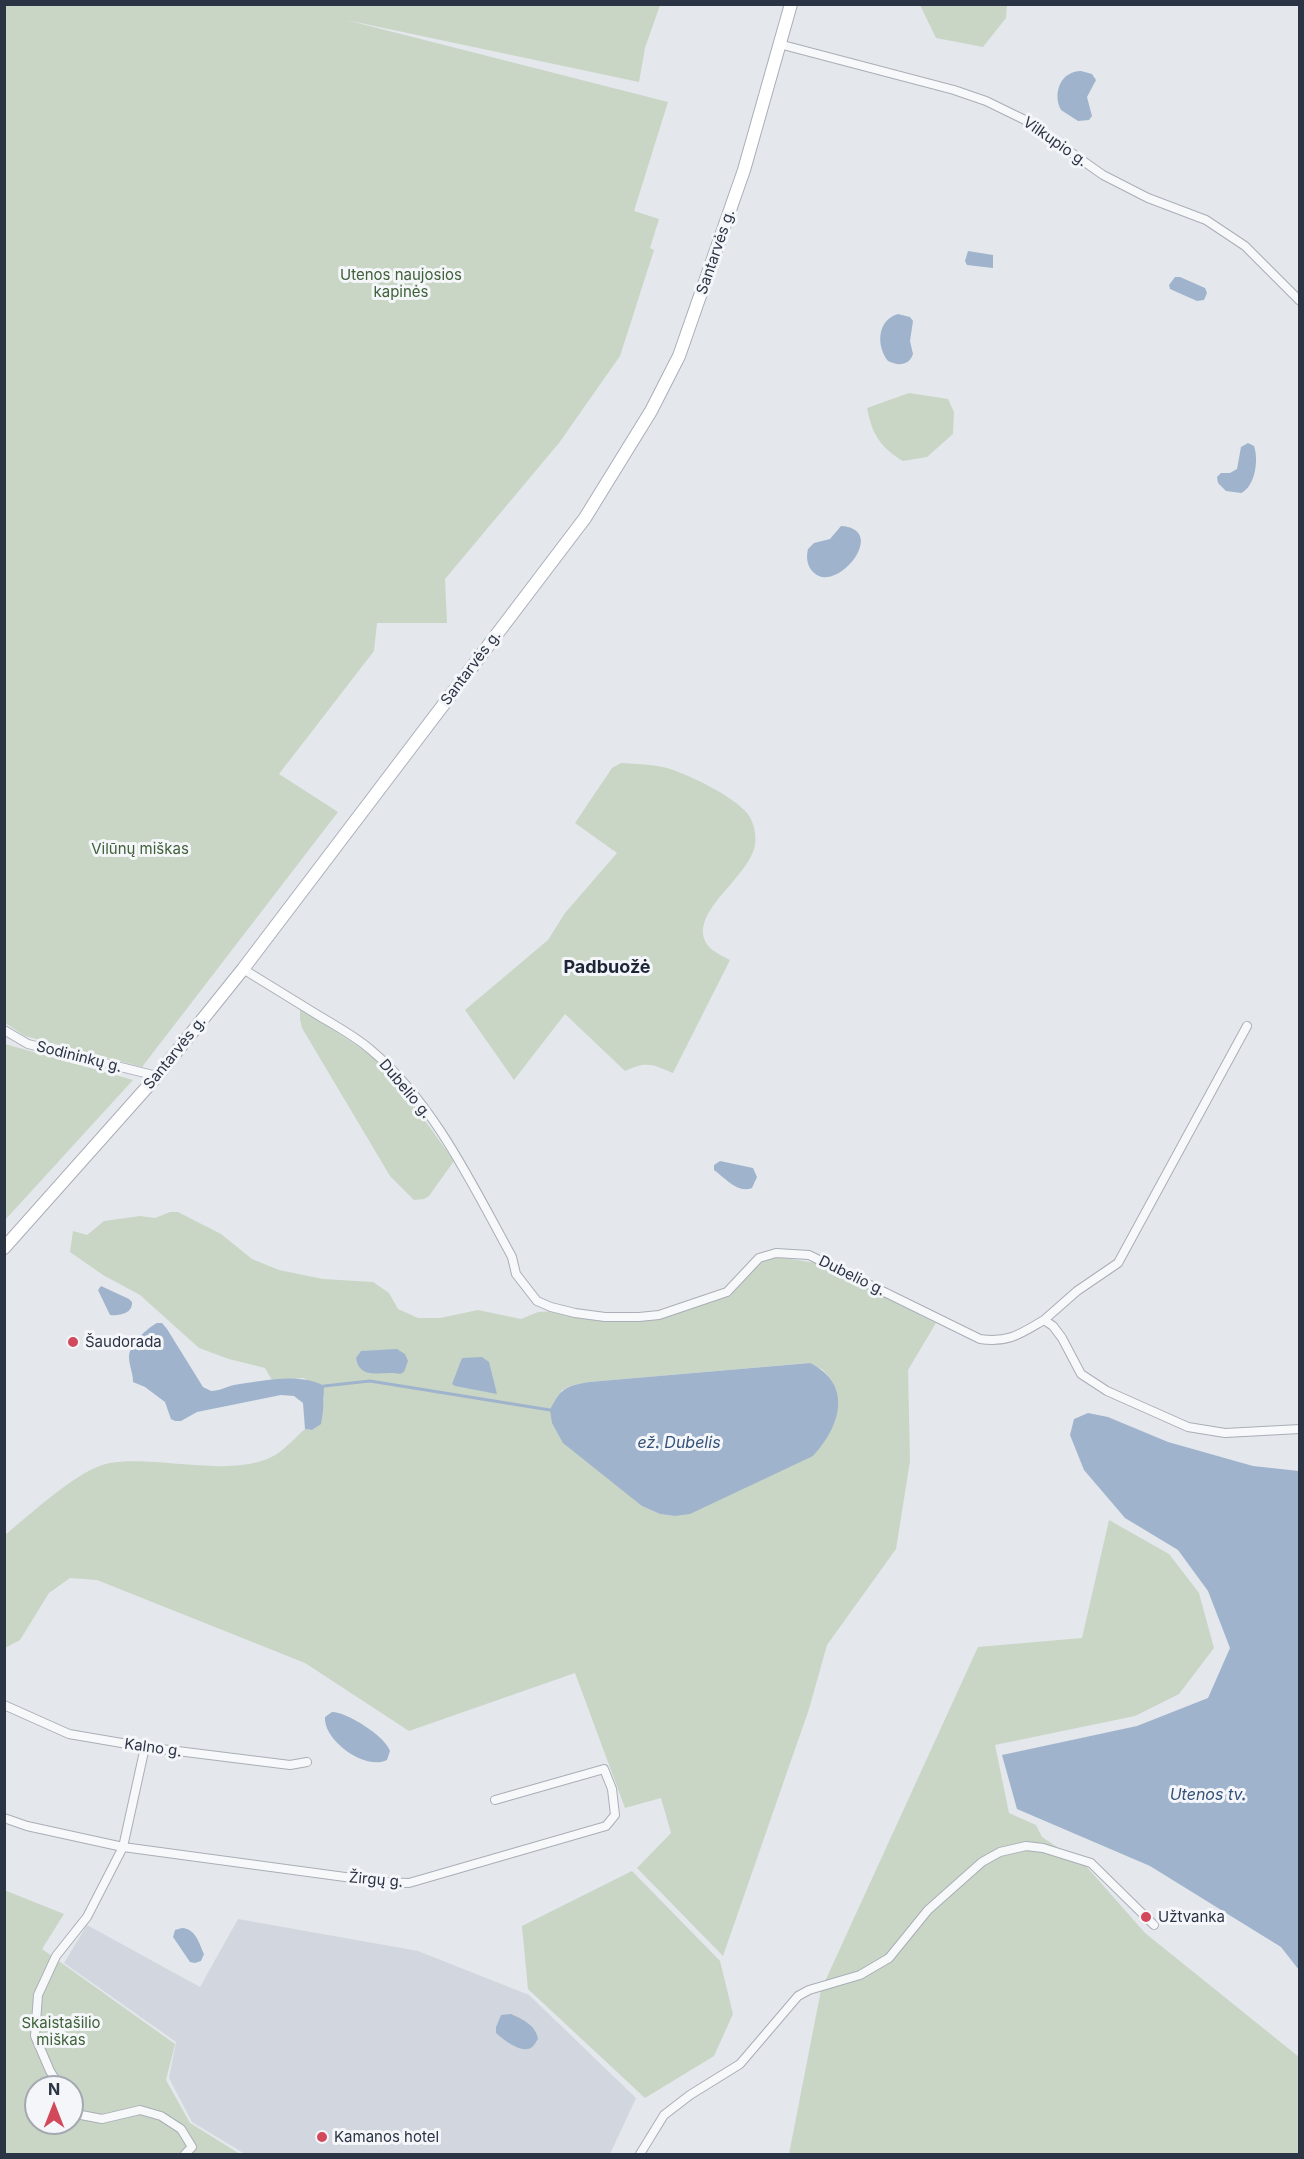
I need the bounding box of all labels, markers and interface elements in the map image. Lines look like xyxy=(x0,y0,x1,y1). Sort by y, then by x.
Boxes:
street label: Vilkupio g. xyxy=(1019,113,1091,171)
street label: Santarvės g. xyxy=(693,207,739,297)
park label: Utenos naujosios kapinės xyxy=(340,266,462,301)
street label: Santarvės g. xyxy=(437,627,505,709)
park label: Vilūnų miškas xyxy=(91,840,189,858)
district label: Padbuožė xyxy=(563,957,651,979)
street label: Santarvės g. xyxy=(140,1013,210,1093)
street label: Sodininkų g. xyxy=(34,1038,124,1076)
street label: Dubelio g. xyxy=(375,1056,435,1122)
street label: Dubelio g. xyxy=(816,1252,888,1300)
place label: Šaudorada xyxy=(85,1333,162,1351)
marker: Šaudorada xyxy=(66,1335,80,1349)
water label: ež. Dubelis xyxy=(637,1433,721,1453)
street label: Kalno g. xyxy=(123,1735,183,1761)
water label: Utenos tv. xyxy=(1170,1785,1246,1805)
street label: Žirgų g. xyxy=(348,1869,404,1891)
place label: Užtvanka xyxy=(1158,1908,1225,1926)
marker: Užtvanka xyxy=(1139,1910,1153,1924)
park label: Skaistašilio miškas xyxy=(21,2014,101,2049)
north arrow xyxy=(24,2075,84,2135)
text: N xyxy=(48,2079,60,2099)
place label: Kamanos hotel xyxy=(334,2128,439,2146)
marker: Kamanos hotel xyxy=(315,2130,329,2144)

